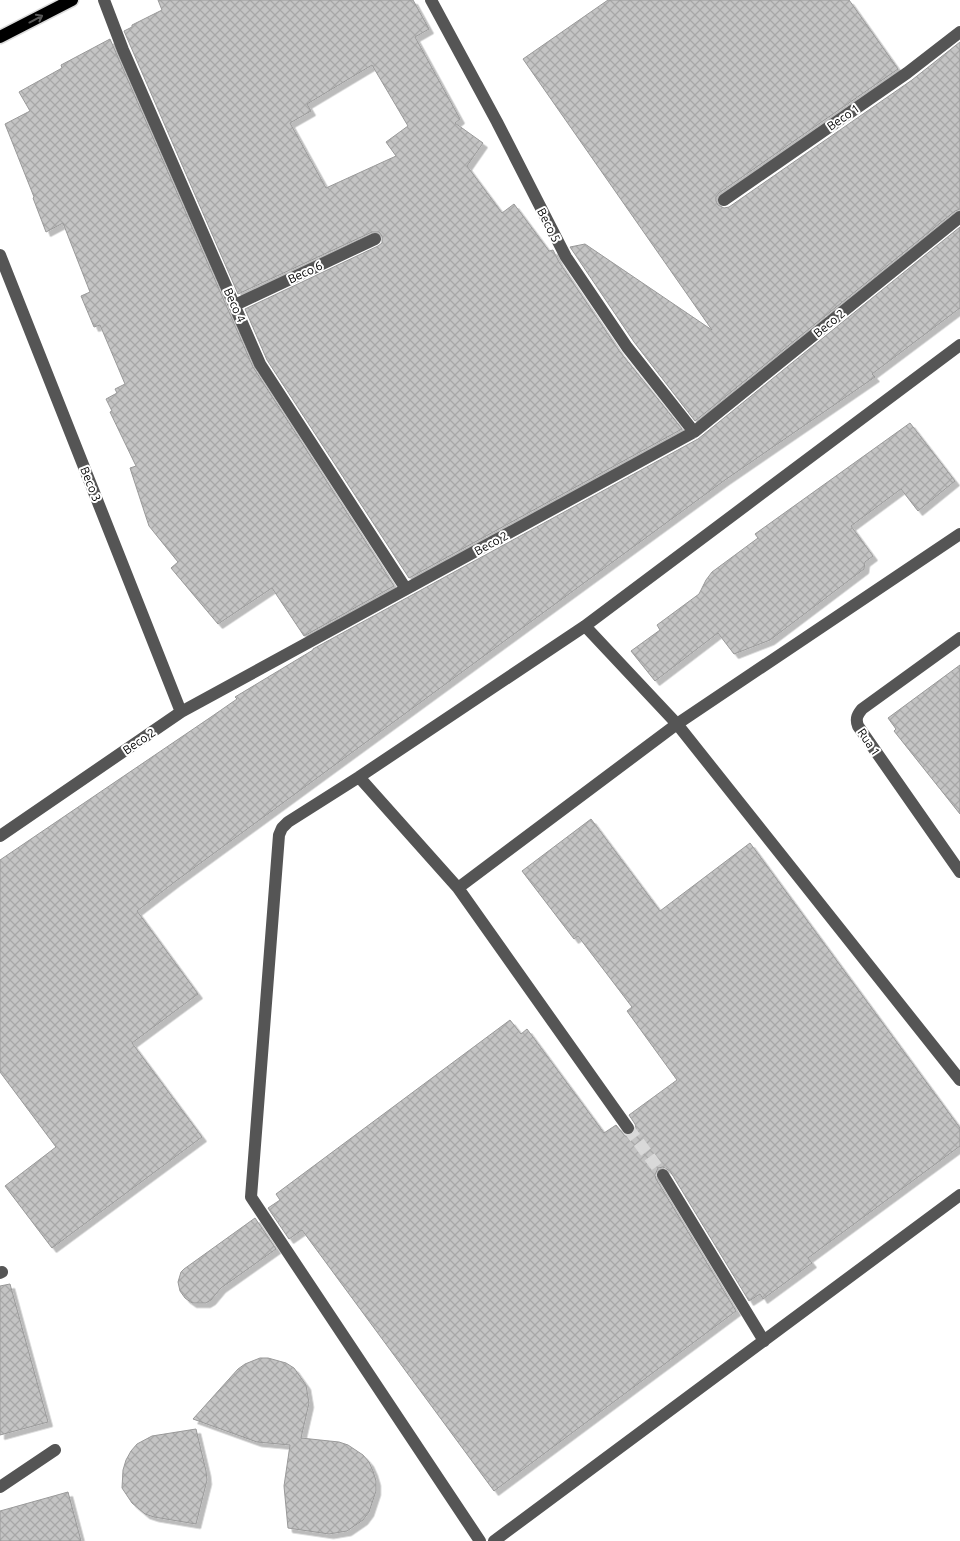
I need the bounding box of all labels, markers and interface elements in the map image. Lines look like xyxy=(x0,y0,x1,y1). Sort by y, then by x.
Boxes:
one-way arrow xyxy=(28,14,43,23)
street label: Beco 1 xyxy=(824,101,862,133)
street label: Beco 5 xyxy=(535,206,563,244)
street label: Beco 6 xyxy=(286,258,324,286)
street label: Beco 4 xyxy=(222,286,248,324)
street label: Beco 2 xyxy=(811,307,847,339)
street label: Beco 3 xyxy=(78,465,104,503)
street label: Beco 2 xyxy=(472,529,510,557)
street label: Beco 2 xyxy=(120,725,158,757)
street label: Rua 1 xyxy=(855,726,883,758)

